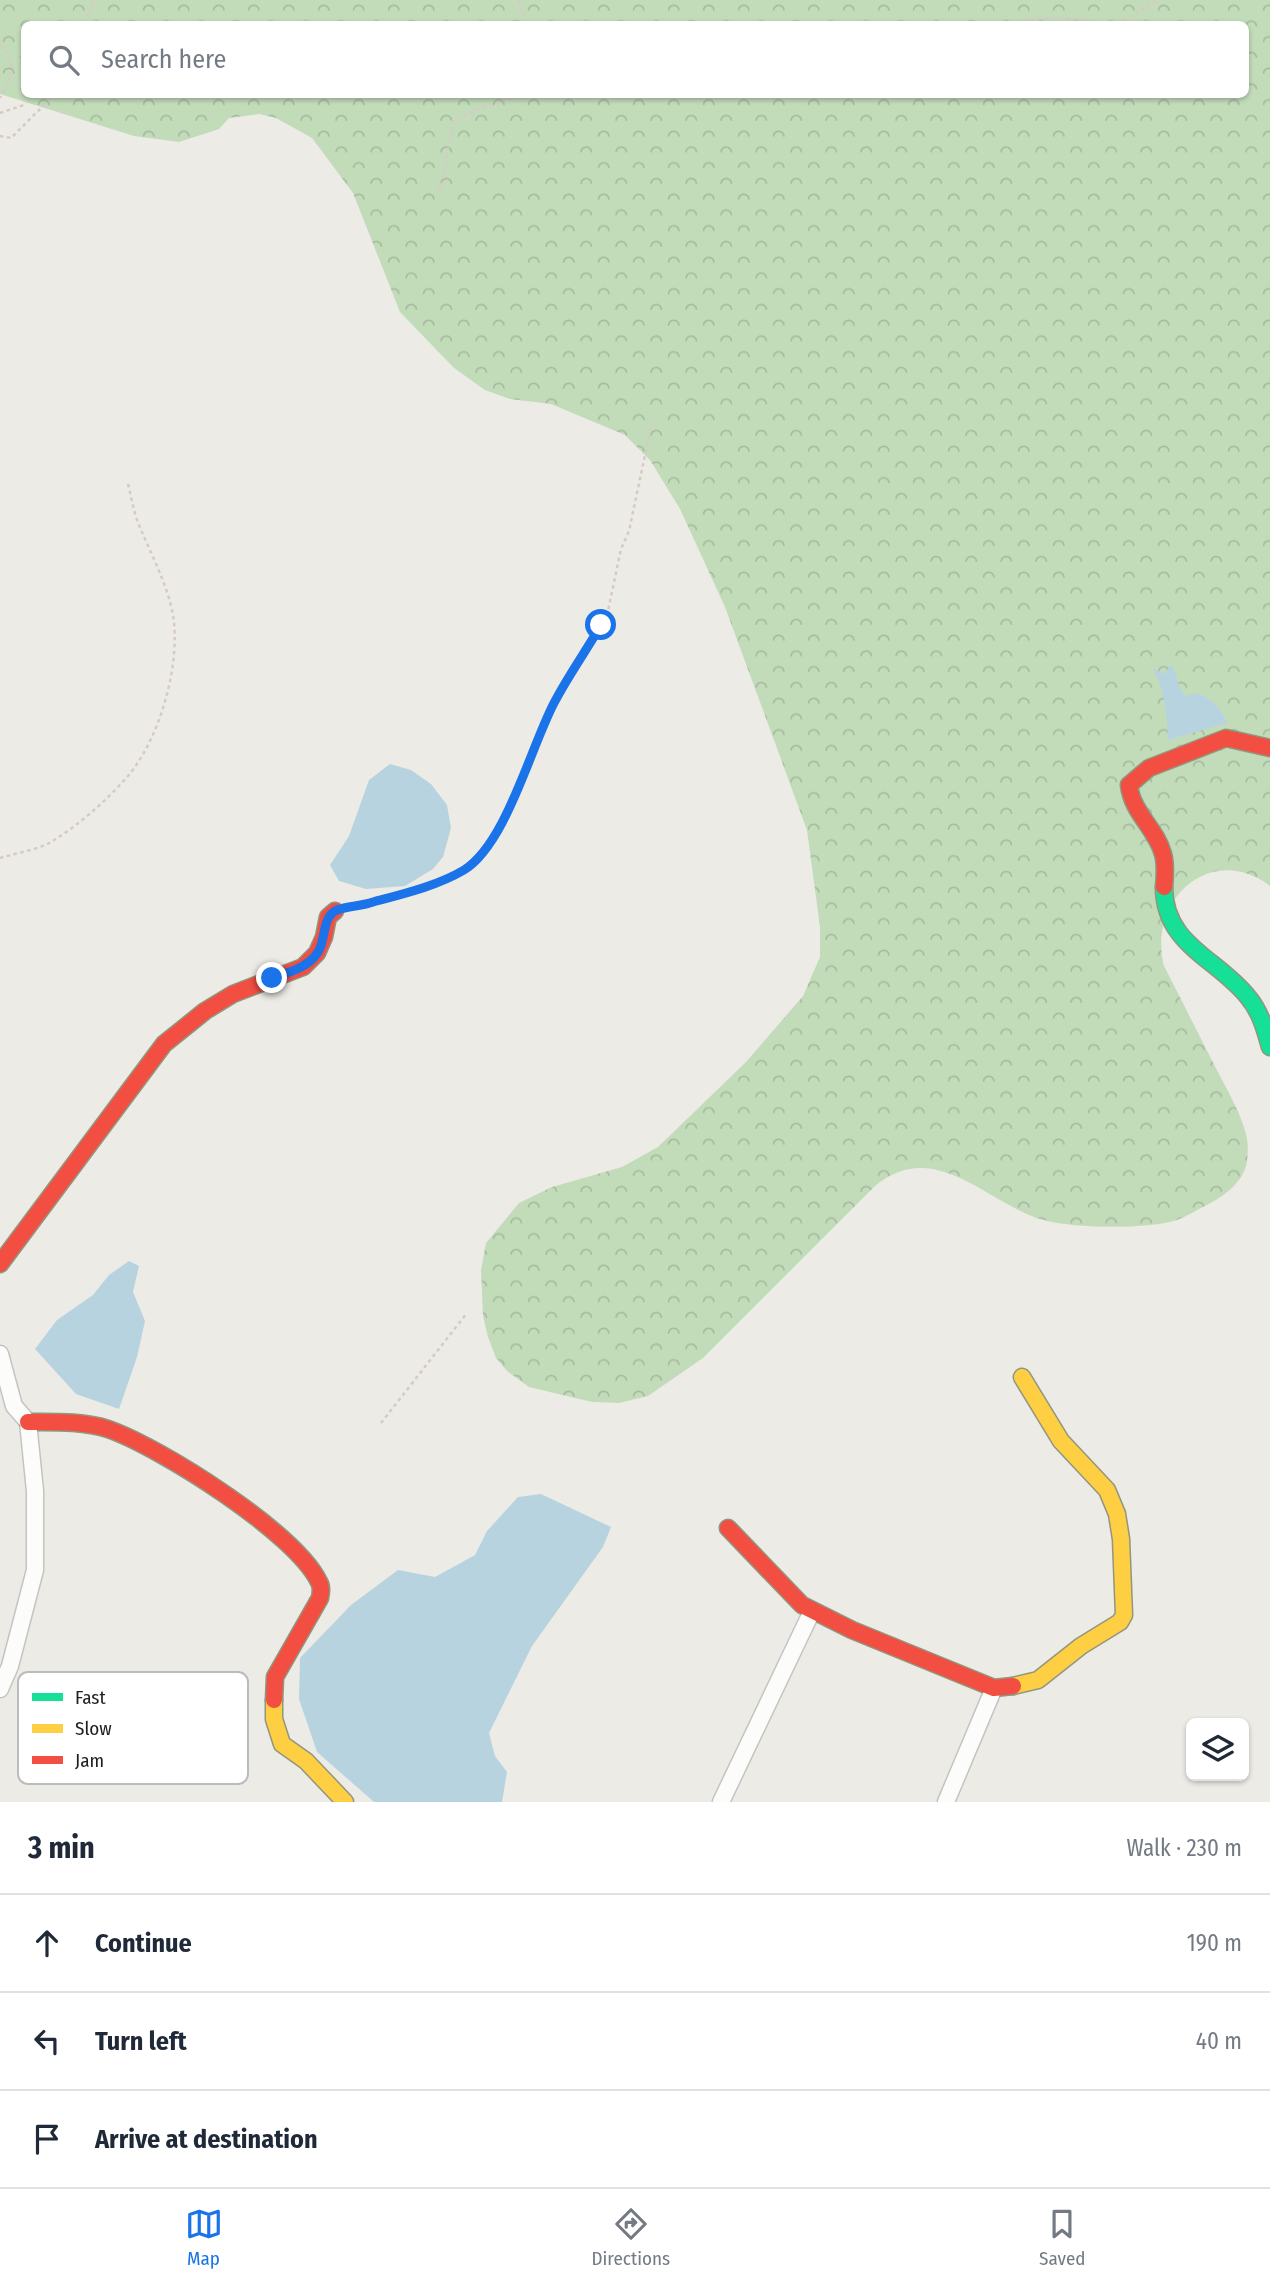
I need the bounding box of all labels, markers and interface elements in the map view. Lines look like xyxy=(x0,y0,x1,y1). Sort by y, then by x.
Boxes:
search box xyxy=(21,21,1249,98)
icon: search xyxy=(45,41,83,79)
text: Search here xyxy=(101,44,226,75)
route start xyxy=(585,609,616,640)
route end xyxy=(256,962,287,993)
legend xyxy=(18,1672,248,1784)
text: Fast xyxy=(75,1686,106,1709)
text: Slow xyxy=(75,1717,112,1740)
map controls xyxy=(1186,1718,1249,1781)
button: layers xyxy=(1186,1718,1249,1781)
text: Jam xyxy=(75,1749,104,1772)
text: 3 min xyxy=(28,1830,95,1866)
text: Walk · 230 m xyxy=(1126,1834,1242,1862)
icon: ahead xyxy=(28,1924,66,1962)
text: Continue xyxy=(95,1928,192,1959)
text: 190 m xyxy=(1187,1929,1242,1957)
icon: left xyxy=(28,2022,66,2060)
text: Turn left xyxy=(95,2026,187,2057)
text: 40 m xyxy=(1196,2027,1242,2055)
icon: arrive xyxy=(28,2120,66,2158)
text: Arrive at destination xyxy=(95,2124,318,2155)
tab: Map xyxy=(185,2205,223,2270)
tab: Directions xyxy=(592,2205,670,2270)
tab: Saved xyxy=(1039,2205,1085,2270)

